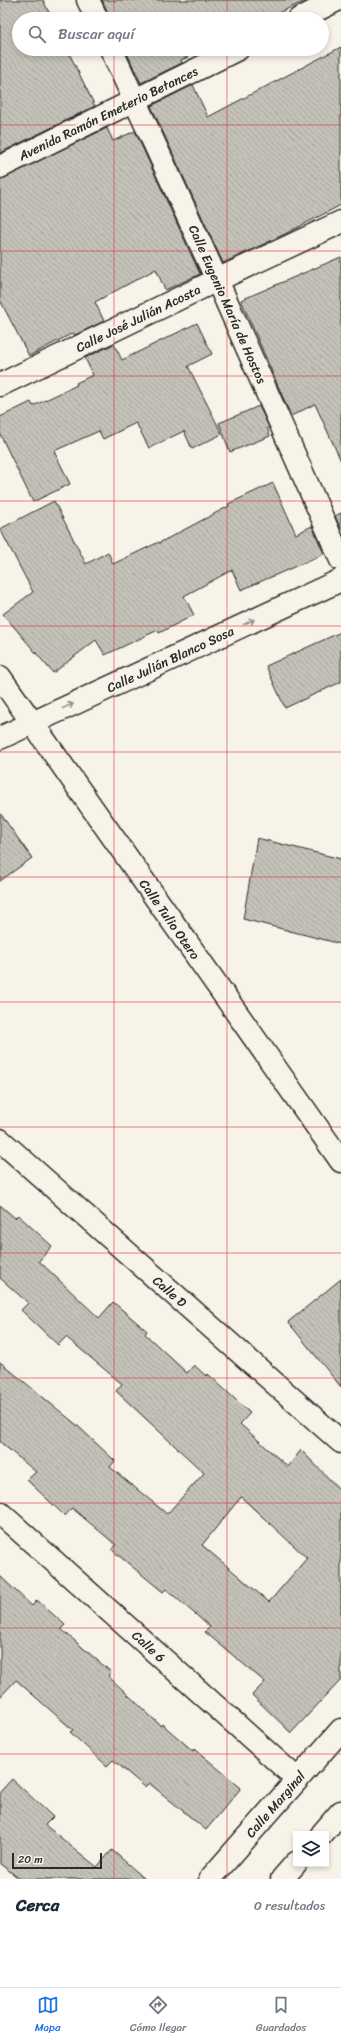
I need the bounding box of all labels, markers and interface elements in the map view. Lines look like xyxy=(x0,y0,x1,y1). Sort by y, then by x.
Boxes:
search box xyxy=(12,12,329,56)
text: Buscar aquí xyxy=(58,21,135,47)
icon: search xyxy=(26,23,48,45)
street label: Avenida Ramón Emeterio Betances xyxy=(14,60,203,167)
street label: Calle Eugenio María de Hostos xyxy=(182,221,273,388)
street label: Calle José Julián Acosta xyxy=(72,278,205,359)
one-way arrow xyxy=(243,618,255,626)
street label: Calle Julián Blanco Sosa xyxy=(103,620,238,699)
one-way arrow xyxy=(61,702,73,709)
street label: Calle Tulio Otero xyxy=(133,874,206,965)
street label: Calle D xyxy=(147,1270,192,1313)
street label: Calle 6 xyxy=(126,1625,171,1668)
street label: Calle Marginal xyxy=(240,1765,311,1843)
map controls xyxy=(293,1831,329,1867)
button: layers xyxy=(293,1831,329,1867)
text: 20 m xyxy=(18,1850,43,1869)
scale bar xyxy=(12,1851,102,1870)
text: Cerca xyxy=(16,1890,59,1920)
text: 0 resultados xyxy=(254,1894,325,1917)
tab: Mapa xyxy=(35,1994,60,2037)
tab: Cómo llegar xyxy=(130,1994,187,2037)
tab: Guardados xyxy=(256,1994,306,2037)

